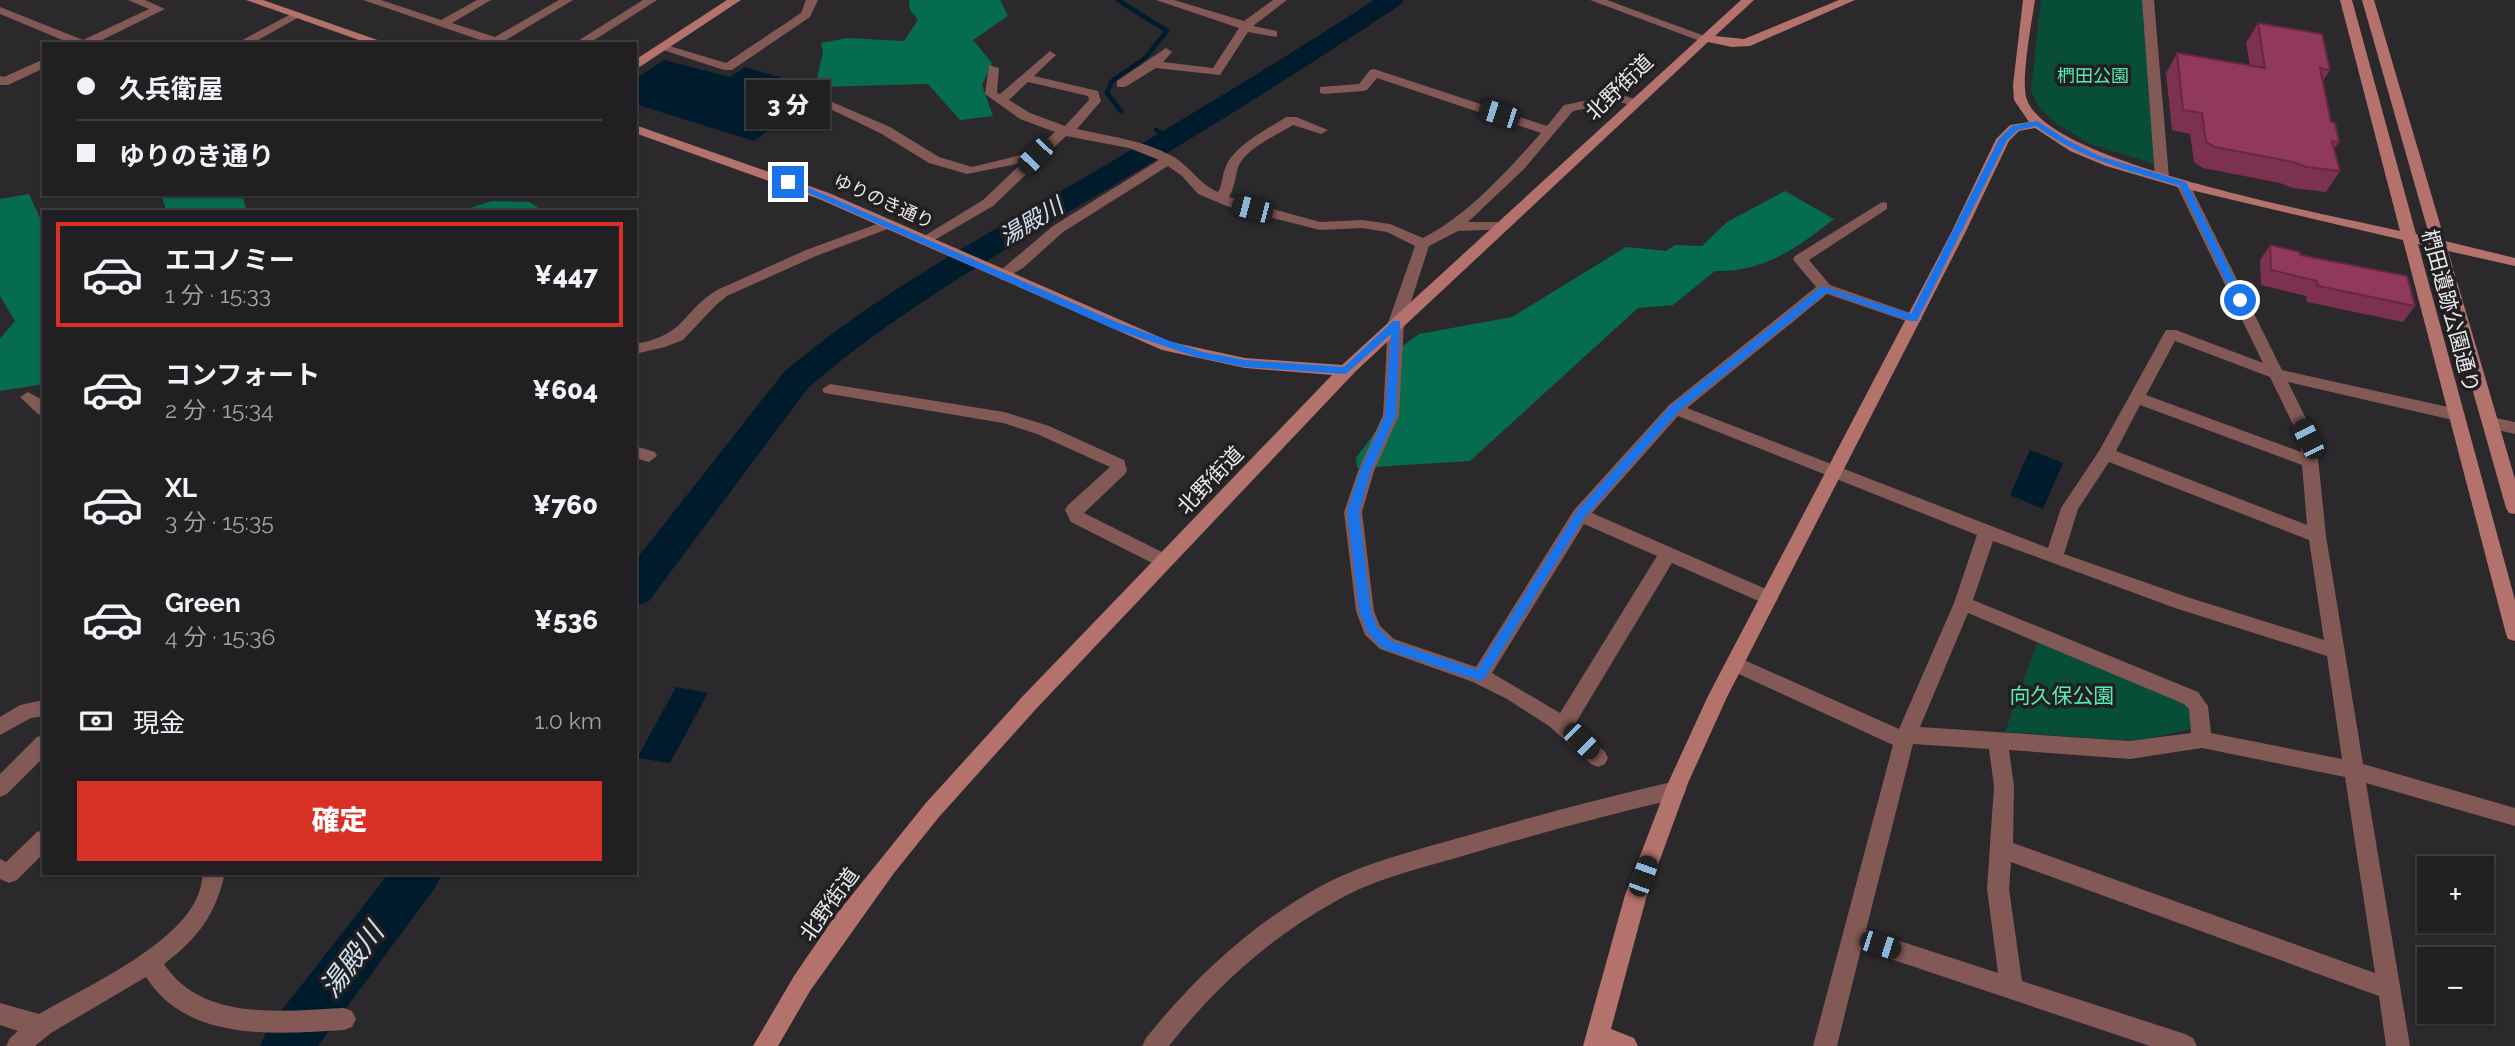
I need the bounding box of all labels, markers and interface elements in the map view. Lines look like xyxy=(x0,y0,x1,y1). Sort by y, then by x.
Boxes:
street label: 北野街道 xyxy=(1580,49,1658,125)
park label: 椚田公園 xyxy=(2057,65,2129,86)
text: 久兵衛屋 xyxy=(119,74,223,104)
callout: 3 分 xyxy=(746,80,830,130)
text: 3 分 xyxy=(767,91,809,118)
car xyxy=(1476,98,1523,130)
car xyxy=(1013,134,1058,178)
text: ゆりのき通り xyxy=(119,141,274,171)
route end xyxy=(772,166,804,198)
street label: ゆりのき通り xyxy=(831,170,937,232)
water label: 湯殿川 xyxy=(994,190,1070,250)
car xyxy=(1229,193,1276,225)
street label: 椚田遺跡公園通り xyxy=(2417,227,2485,395)
icon: car xyxy=(81,243,144,306)
text: エコノミー xyxy=(165,245,295,275)
text: ¥447 xyxy=(534,260,598,290)
text: 1 分 · 15:33 xyxy=(165,281,271,308)
route start xyxy=(2224,284,2256,316)
icon: car xyxy=(81,358,144,421)
text: コンフォート xyxy=(165,360,320,390)
text: ¥604 xyxy=(532,375,598,405)
text: 2 分 · 15:34 xyxy=(165,396,273,423)
car xyxy=(2290,416,2327,462)
street label: 北野街道 xyxy=(1172,441,1248,519)
icon: car xyxy=(81,473,144,536)
text: XL xyxy=(165,473,197,503)
text: ¥760 xyxy=(532,490,598,520)
text: 3 分 · 15:35 xyxy=(165,508,274,535)
icon: car xyxy=(81,588,144,651)
text: Green xyxy=(165,588,241,618)
text: ¥536 xyxy=(534,605,598,635)
text: 4 分 · 15:36 xyxy=(165,623,275,650)
park label: 向久保公園 xyxy=(2010,683,2115,708)
icon: cash xyxy=(77,702,115,740)
text: 1.0 km xyxy=(535,707,602,734)
text: 現金 xyxy=(133,708,185,738)
car xyxy=(1559,719,1604,763)
button: 確定 xyxy=(77,781,602,861)
car xyxy=(1626,853,1661,899)
map controls xyxy=(2417,856,2494,1024)
button: + xyxy=(2417,856,2494,933)
street label: 北野街道 xyxy=(794,863,864,945)
water label: 湯殿川 xyxy=(314,914,392,1003)
car xyxy=(1857,929,1904,961)
button: − xyxy=(2417,947,2494,1024)

